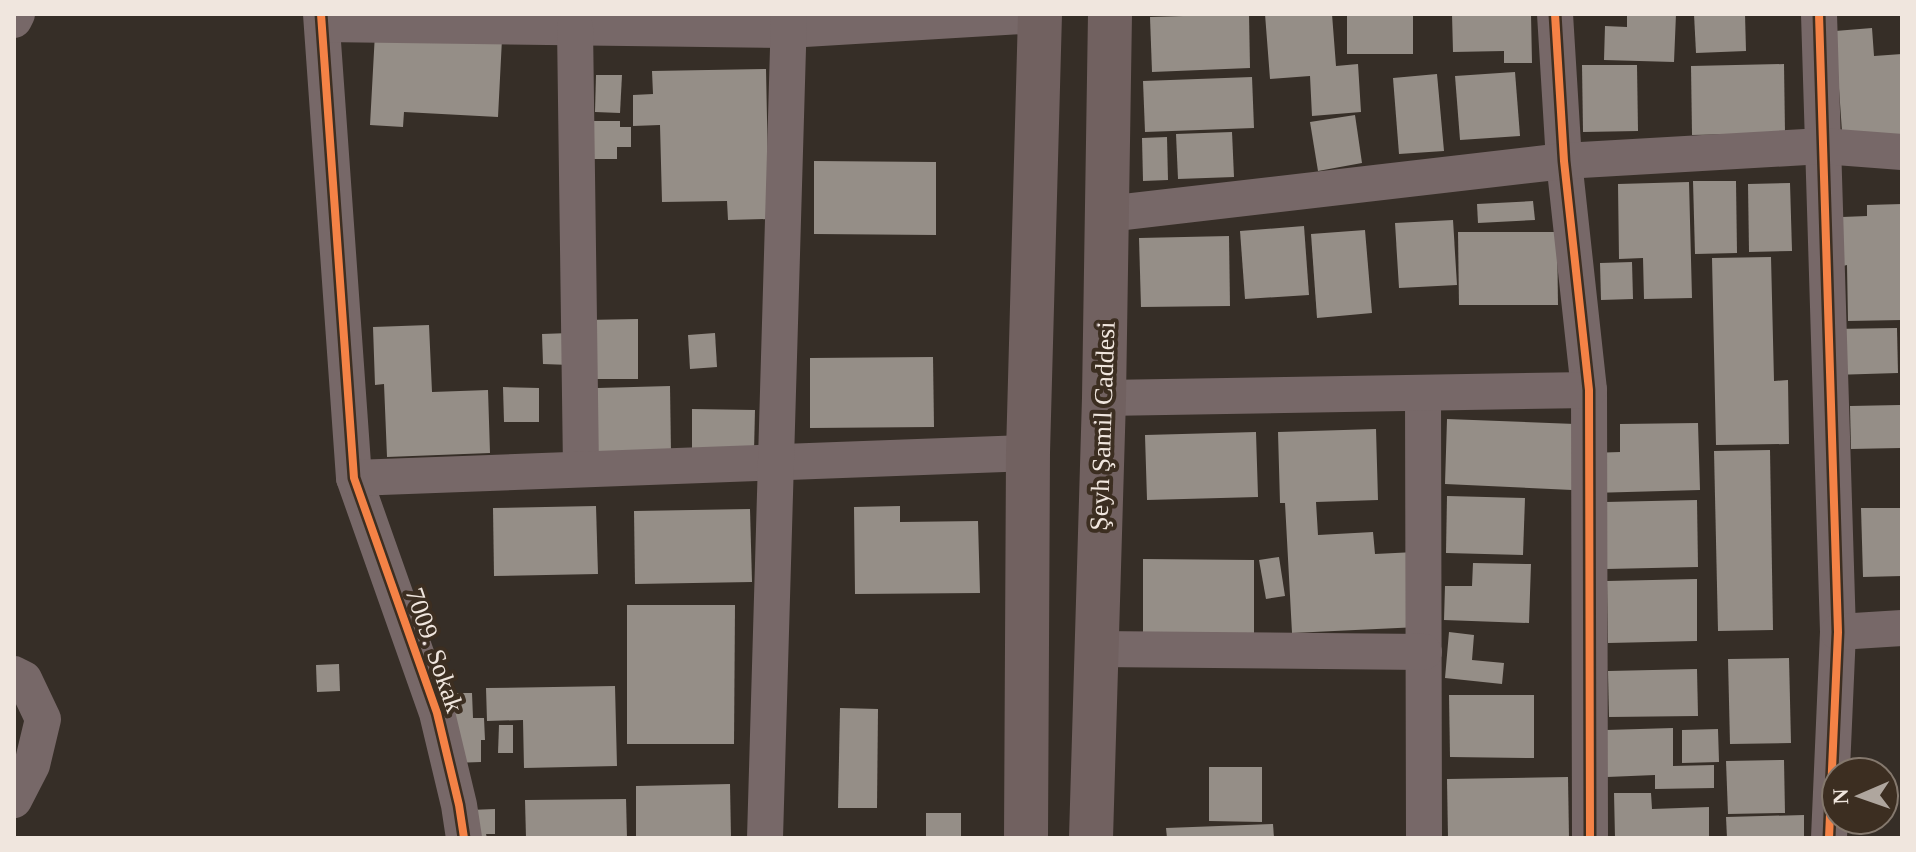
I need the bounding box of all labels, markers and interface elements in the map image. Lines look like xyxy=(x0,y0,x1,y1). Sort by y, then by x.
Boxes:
street label: Şeyh Şamil Caddesi xyxy=(1084,321,1121,531)
street label: 7009. Sokak xyxy=(400,584,469,716)
north arrow xyxy=(1820,756,1900,836)
text: N xyxy=(1828,788,1853,805)

